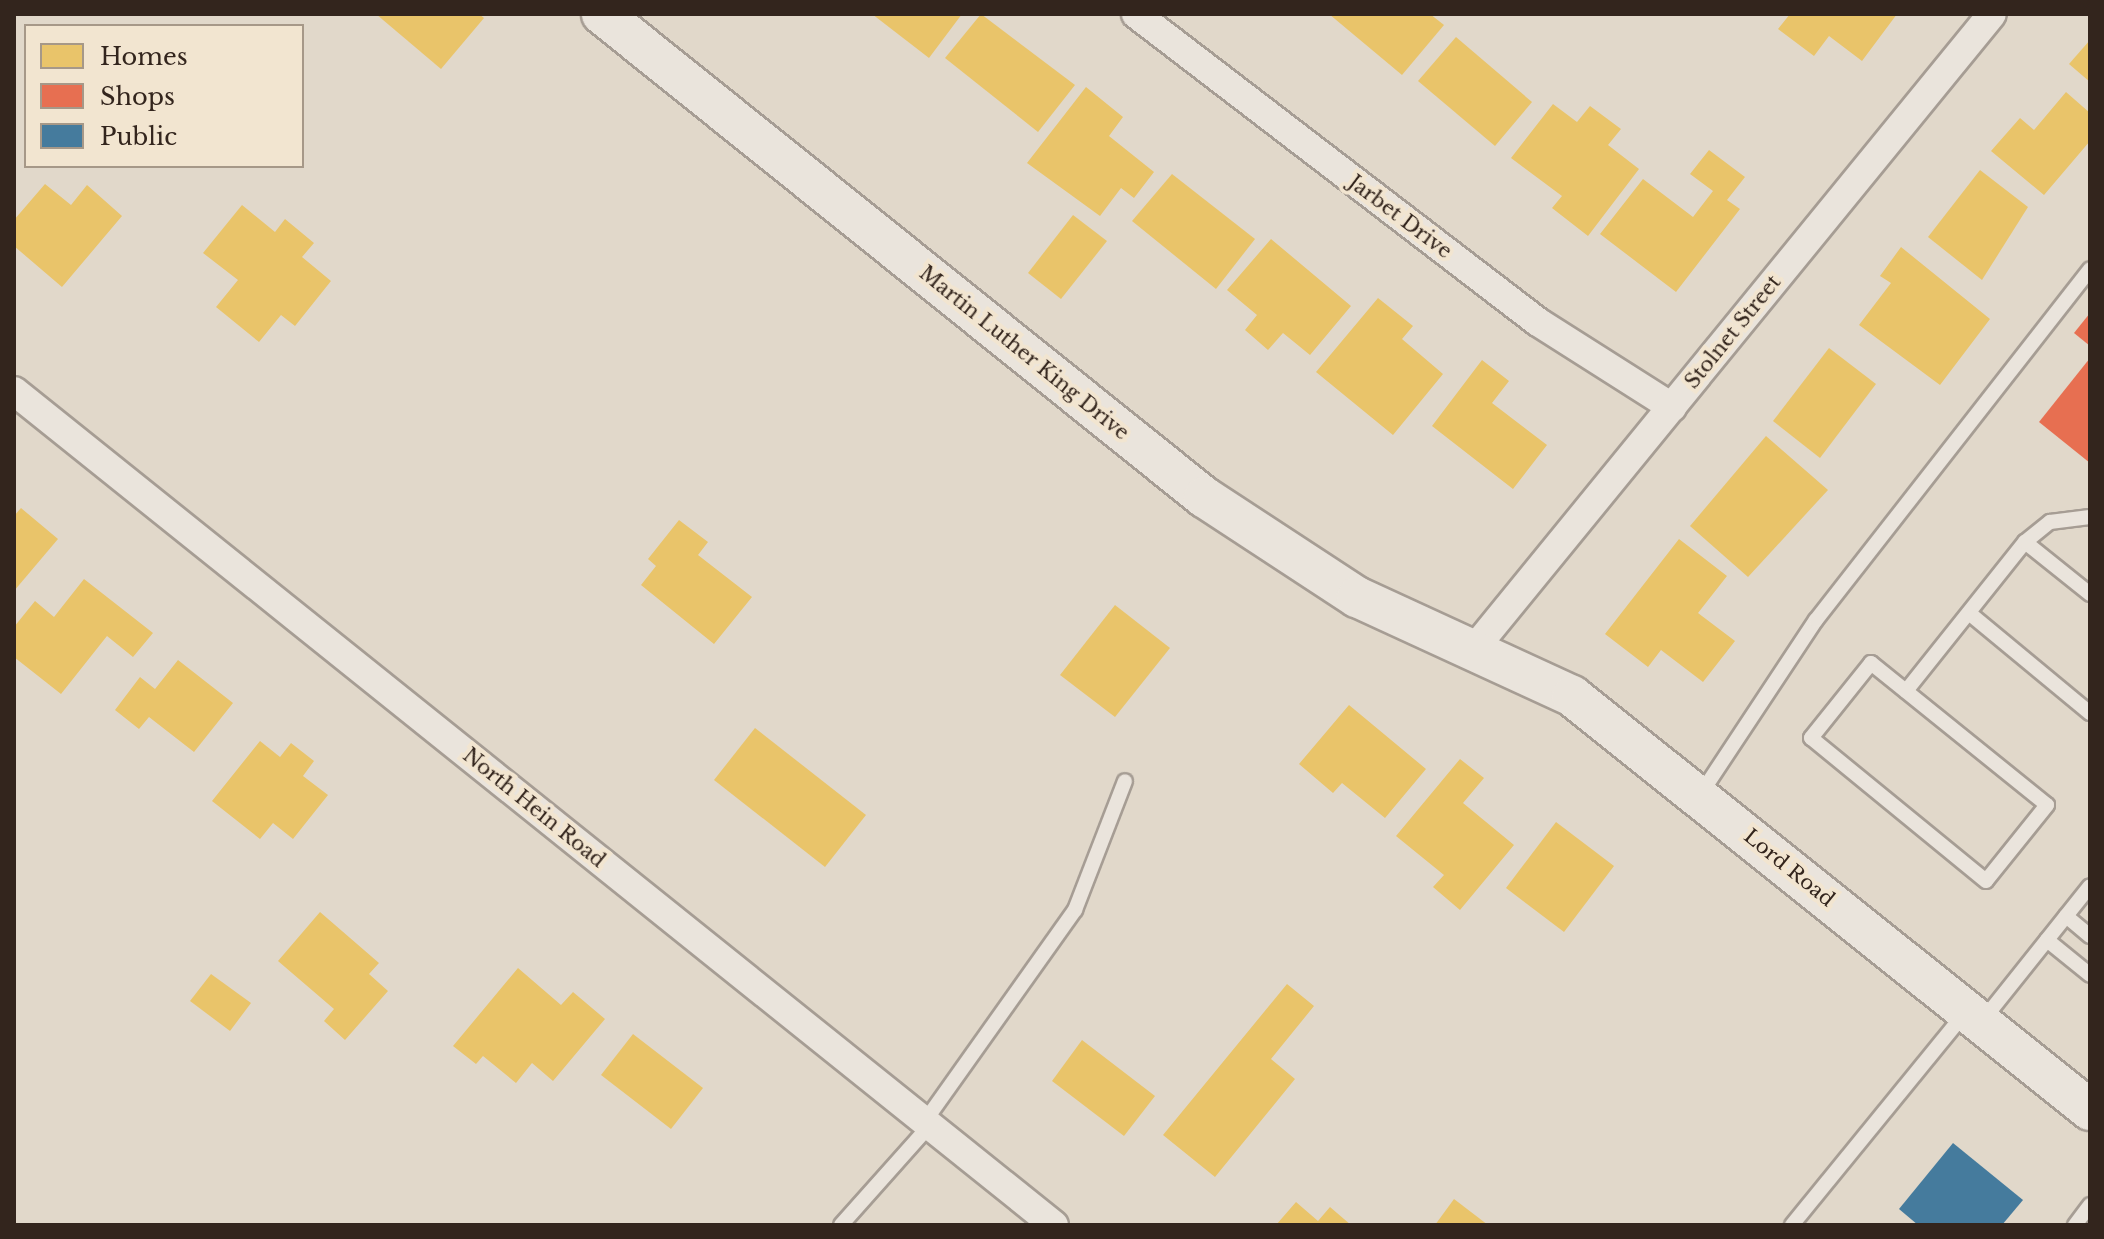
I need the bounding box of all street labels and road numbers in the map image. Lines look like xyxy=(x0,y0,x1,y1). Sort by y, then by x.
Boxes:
street label: Jarbet Drive xyxy=(1344,170,1456,264)
street label: Martin Luther King Drive xyxy=(914,261,1134,445)
street label: Stolnet Street xyxy=(1680,271,1786,393)
street label: North Hein Road xyxy=(458,743,610,873)
street label: Lord Road xyxy=(1739,824,1839,912)

